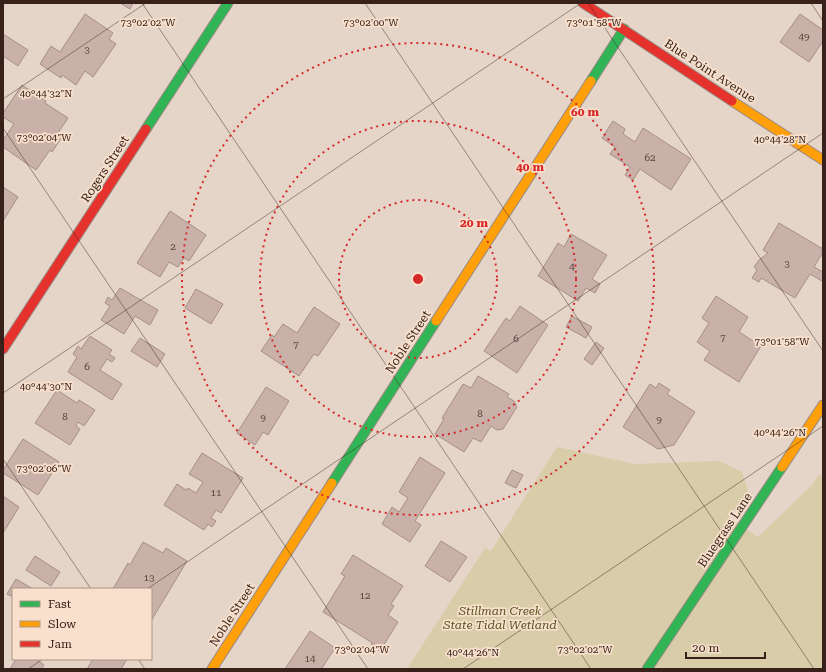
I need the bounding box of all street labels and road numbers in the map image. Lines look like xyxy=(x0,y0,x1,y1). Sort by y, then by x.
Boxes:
street label: Blue Point Avenue xyxy=(662,36,759,106)
street label: Rogers Street xyxy=(78,133,132,205)
street label: Noble Street xyxy=(382,307,434,376)
street label: Bluegrass Lane xyxy=(695,490,755,570)
street label: Noble Street xyxy=(206,580,258,649)

